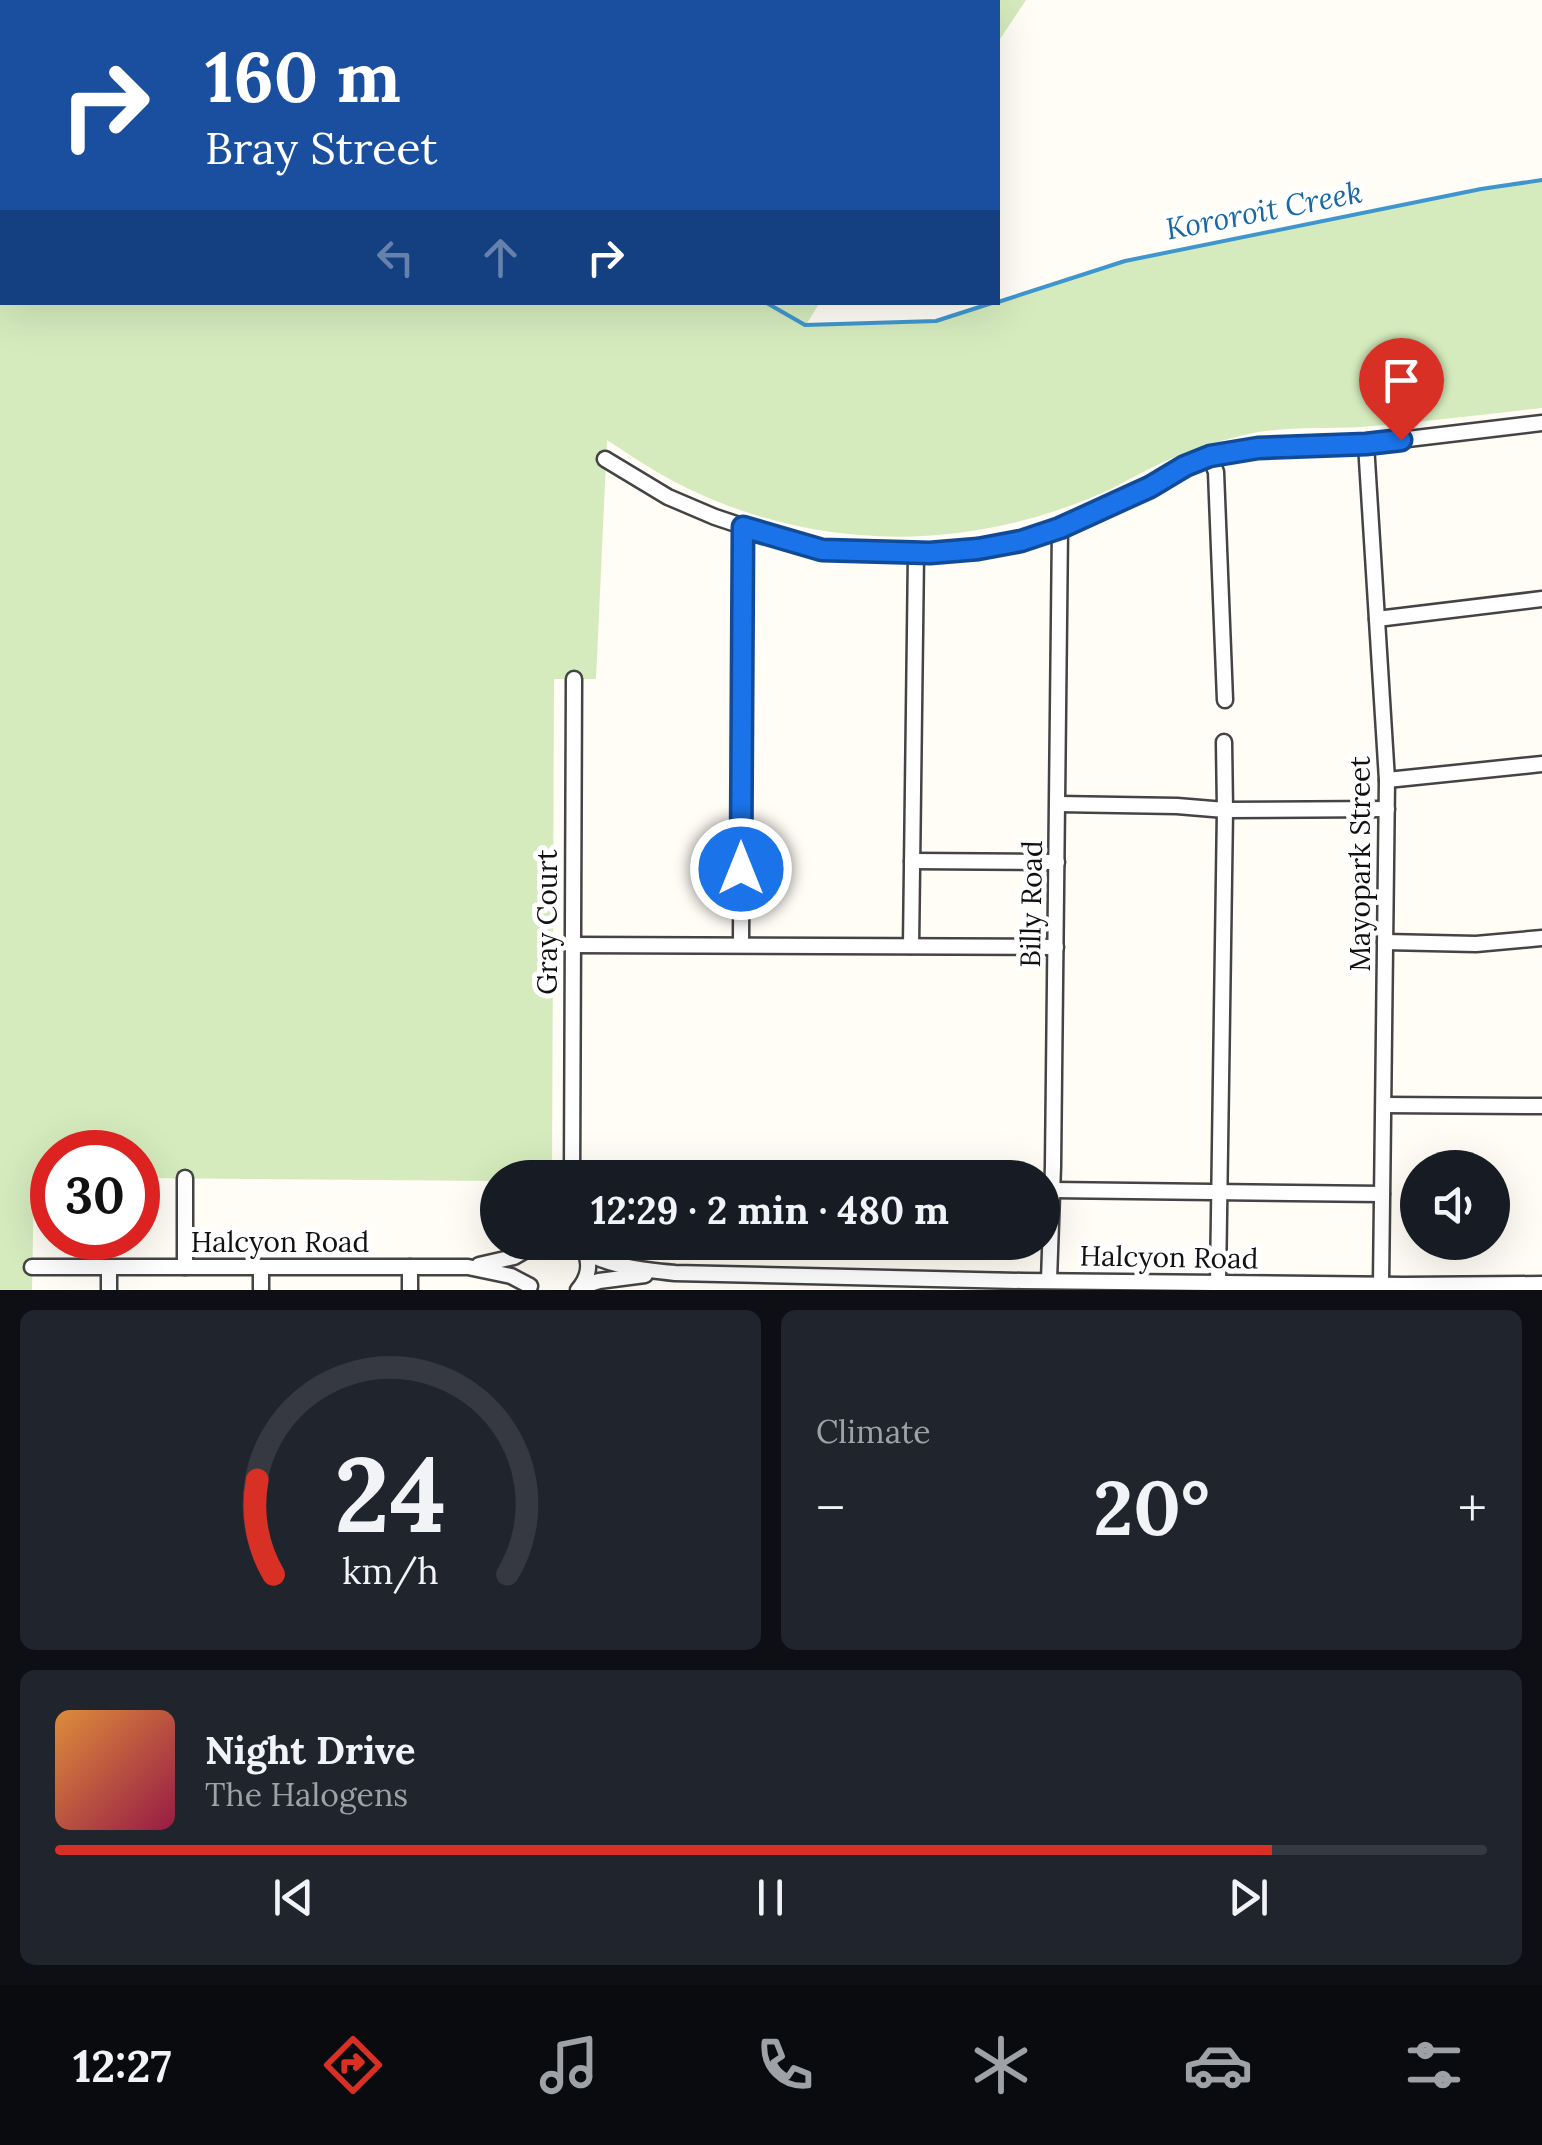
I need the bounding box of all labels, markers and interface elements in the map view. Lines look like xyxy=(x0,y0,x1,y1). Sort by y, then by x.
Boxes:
text: 160 m xyxy=(205,32,401,121)
icon: right xyxy=(40,40,170,170)
text: Bray Street xyxy=(205,119,438,176)
water label: Kororoit Creek xyxy=(1162,172,1365,248)
icon: left xyxy=(368,230,423,285)
icon: ahead xyxy=(473,230,528,285)
icon: right xyxy=(578,230,633,285)
pin xyxy=(1359,338,1444,441)
icon: arrive xyxy=(1374,353,1429,408)
street label: Mayopark Street xyxy=(1342,756,1378,972)
position arrow xyxy=(689,817,793,921)
street label: Billy Road xyxy=(1012,840,1050,968)
street label: Gray Court xyxy=(529,849,565,995)
speed limit sign: 30 xyxy=(30,1130,160,1260)
map controls xyxy=(1400,1150,1510,1260)
button: sound xyxy=(1400,1150,1510,1260)
text: 12:29 · 2 min · 480 m xyxy=(591,1186,949,1234)
street label: Halcyon Road xyxy=(191,1224,369,1260)
street label: Halcyon Road xyxy=(1079,1237,1259,1277)
text: Climate xyxy=(816,1411,931,1452)
text: 24 xyxy=(334,1427,447,1560)
text: 20° xyxy=(1093,1460,1210,1556)
text: − xyxy=(816,1473,845,1543)
text: + xyxy=(1458,1473,1487,1543)
text: km/h xyxy=(342,1548,439,1594)
text: Night Drive xyxy=(205,1726,416,1774)
text: The Halogens xyxy=(205,1774,408,1815)
icon: previous xyxy=(266,1870,321,1925)
icon: pause xyxy=(743,1870,798,1925)
icon: next xyxy=(1221,1870,1276,1925)
icon: directions xyxy=(318,2030,388,2100)
icon: music xyxy=(534,2030,604,2100)
icon: phone xyxy=(750,2030,820,2100)
icon: climate xyxy=(966,2030,1036,2100)
icon: car xyxy=(1183,2030,1253,2100)
icon: filters xyxy=(1399,2030,1469,2100)
text: 12:27 xyxy=(73,2037,172,2094)

